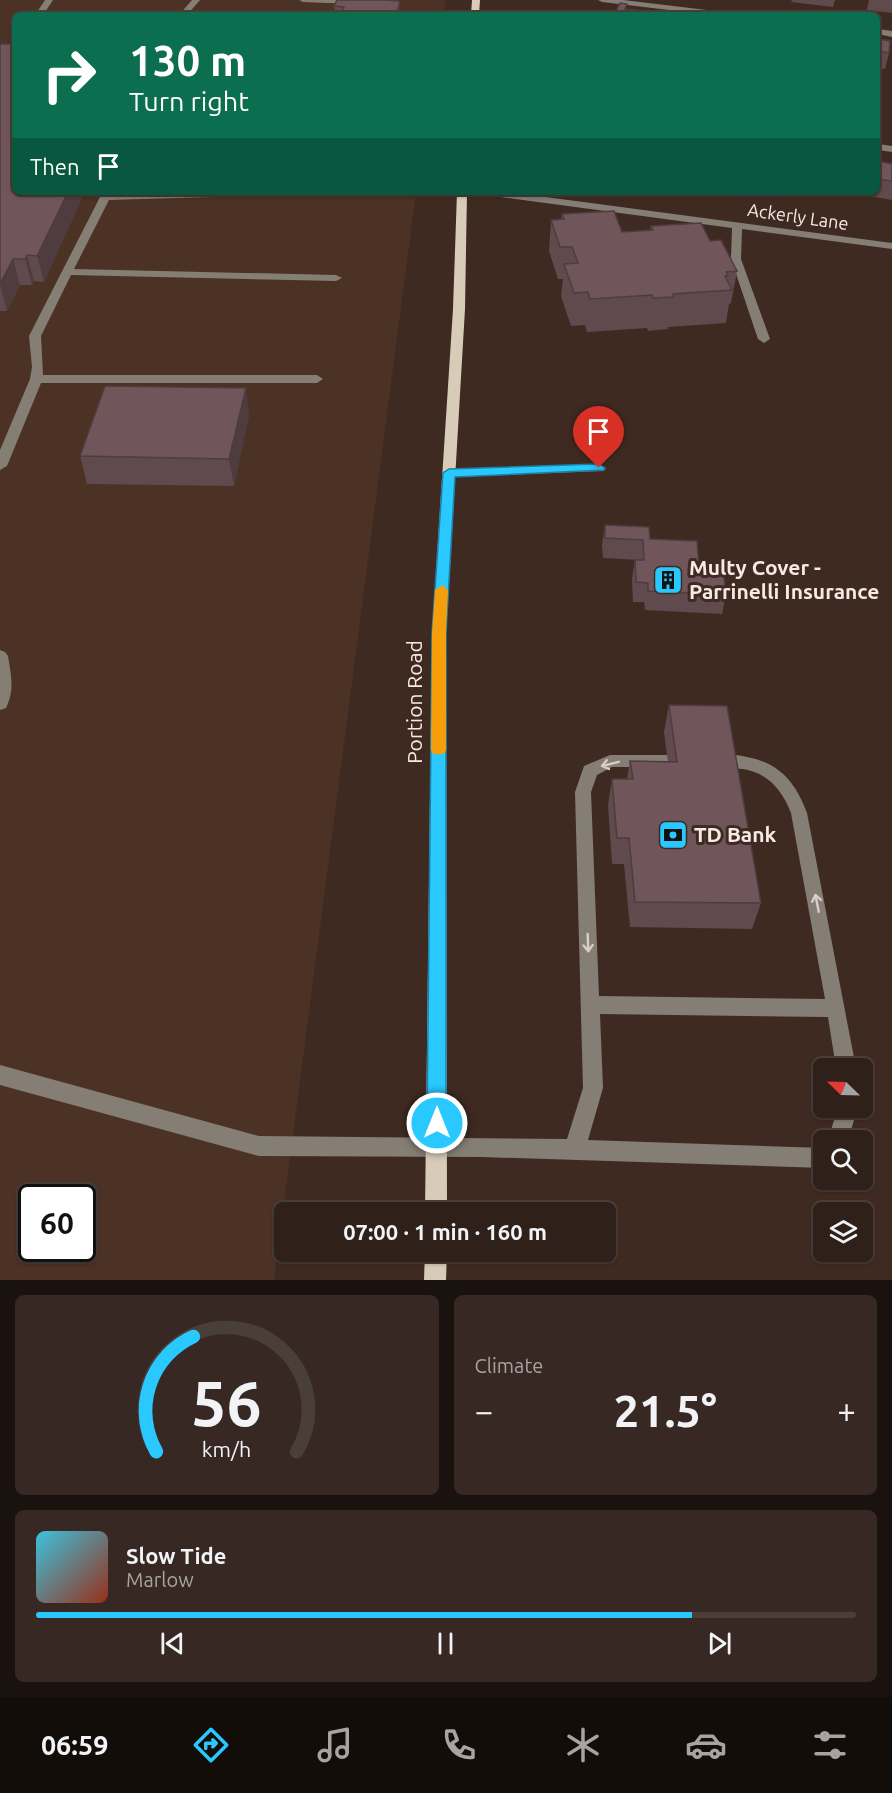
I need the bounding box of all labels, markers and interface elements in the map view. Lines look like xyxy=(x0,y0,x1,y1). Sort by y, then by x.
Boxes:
icon: right xyxy=(30,36,108,114)
text: 130 m xyxy=(129,37,246,84)
text: Turn right xyxy=(129,86,249,116)
icon: arrive xyxy=(92,150,125,183)
text: Then xyxy=(30,154,80,179)
street label: Ackerly Lane xyxy=(746,199,850,233)
pin xyxy=(573,406,624,468)
icon: arrive xyxy=(582,415,615,448)
place label: Multy Cover - Parrinelli Insurance xyxy=(689,555,879,603)
building icon: Multy Cover - Parrinelli Insurance xyxy=(652,564,684,596)
street label: Portion Road xyxy=(402,640,426,764)
one-way arrow xyxy=(601,758,620,770)
bank icon: TD Bank xyxy=(657,819,689,851)
place label: TD Bank xyxy=(694,822,776,846)
one-way arrow xyxy=(811,893,822,913)
one-way arrow xyxy=(582,933,593,953)
north arrow xyxy=(813,1058,873,1118)
map controls xyxy=(813,1058,873,1262)
position arrow xyxy=(405,1091,469,1155)
button: search xyxy=(813,1130,873,1190)
speed limit sign: 60 xyxy=(18,1184,96,1262)
button: layers xyxy=(813,1202,873,1262)
text: 07:00 · 1 min · 160 m xyxy=(343,1219,547,1244)
text: Climate xyxy=(475,1354,543,1377)
text: 56 xyxy=(192,1368,262,1438)
text: 21.5° xyxy=(614,1385,717,1436)
text: − xyxy=(475,1392,493,1429)
text: + xyxy=(837,1392,856,1429)
text: km/h xyxy=(202,1437,251,1461)
text: Slow Tide xyxy=(126,1543,226,1568)
text: Marlow xyxy=(126,1568,194,1591)
icon: previous xyxy=(156,1627,189,1660)
icon: pause xyxy=(429,1627,462,1660)
icon: next xyxy=(703,1627,736,1660)
icon: directions xyxy=(190,1724,232,1766)
icon: music xyxy=(314,1724,356,1766)
icon: phone xyxy=(438,1724,480,1766)
icon: climate xyxy=(562,1724,604,1766)
icon: car xyxy=(685,1724,727,1766)
icon: filters xyxy=(809,1724,851,1766)
text: 06:59 xyxy=(41,1730,108,1760)

